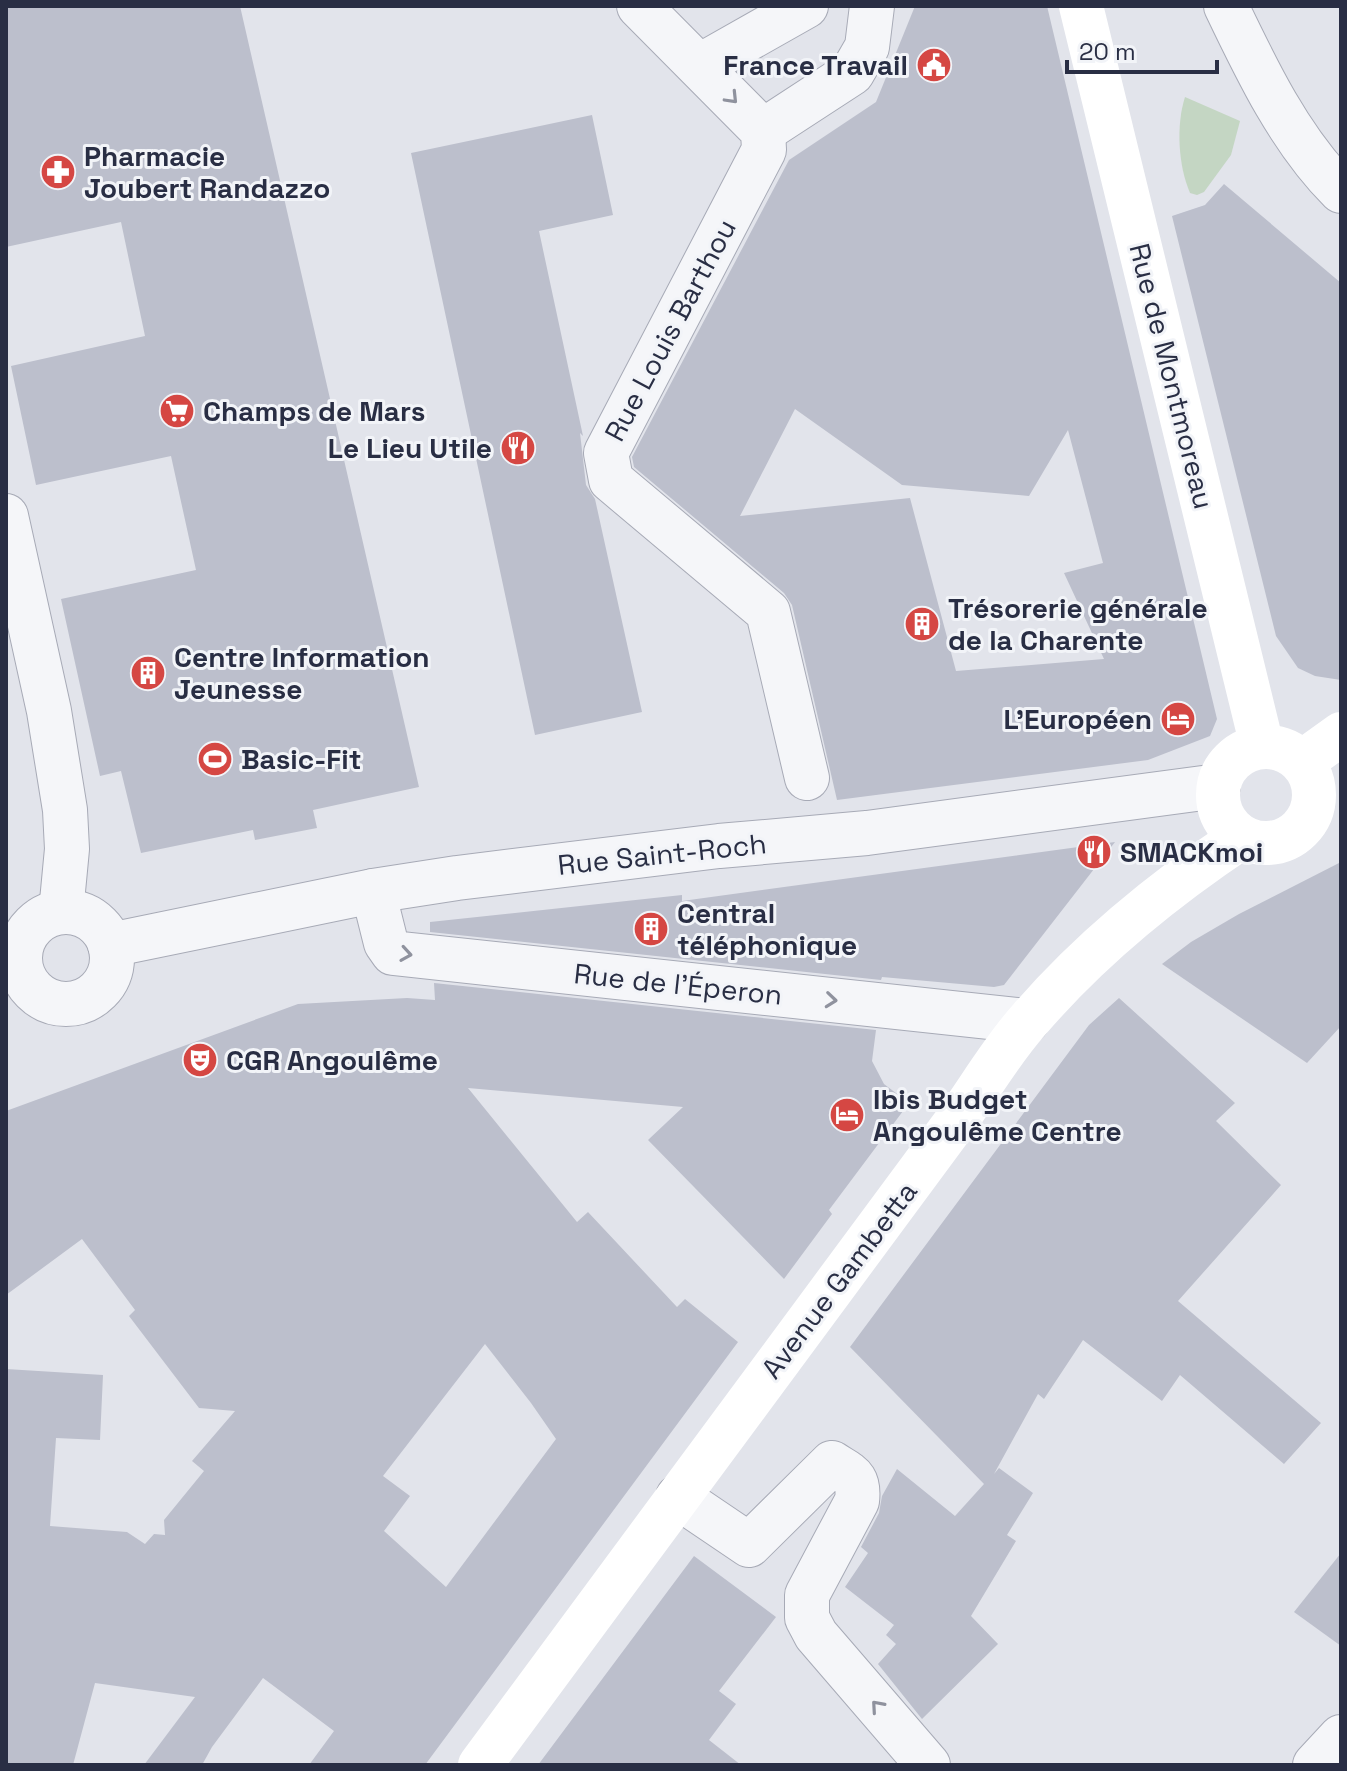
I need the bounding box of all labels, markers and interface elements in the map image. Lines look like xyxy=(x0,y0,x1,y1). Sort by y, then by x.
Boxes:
scale bar xyxy=(1067,24,1217,74)
text: 20 m xyxy=(1079,36,1136,67)
public building icon: France Travail xyxy=(915,46,953,84)
place label: France Travail xyxy=(723,47,908,83)
one-way arrow xyxy=(723,89,737,103)
place label: Pharmacie Joubert Randazzo xyxy=(84,138,331,206)
pharmacy icon: Pharmacie Joubert Randazzo xyxy=(39,153,77,191)
street label: Rue Louis Barthou xyxy=(596,213,744,447)
street label: Rue de Montmoreau xyxy=(1122,239,1222,513)
supermarket icon: Champs de Mars xyxy=(158,392,196,430)
place label: Champs de Mars xyxy=(203,393,425,429)
restaurant icon: Le Lieu Utile xyxy=(499,429,537,467)
place label: Le Lieu Utile xyxy=(328,430,492,466)
place label: Trésorerie générale de la Charente xyxy=(948,590,1208,658)
building icon: Trésorerie générale de la Charente xyxy=(903,605,941,643)
place label: Centre Information Jeunesse xyxy=(174,639,430,707)
building icon: Centre Information Jeunesse xyxy=(129,654,167,692)
hotel icon: L'Européen xyxy=(1159,700,1197,738)
place label: L'Européen xyxy=(1004,701,1152,737)
sports icon: Basic-Fit xyxy=(196,740,234,778)
place label: Basic-Fit xyxy=(241,741,361,777)
street label: Rue Saint-Roch xyxy=(556,825,768,883)
restaurant icon: SMACKmoi xyxy=(1075,833,1113,871)
place label: SMACKmoi xyxy=(1120,834,1263,870)
place label: Central téléphonique xyxy=(677,895,857,963)
building icon: Central téléphonique xyxy=(632,910,670,948)
one-way arrow xyxy=(399,945,412,962)
street label: Rue de l'Éperon xyxy=(572,955,784,1013)
one-way arrow xyxy=(825,992,838,1009)
theatre icon: CGR Angoulême xyxy=(181,1041,219,1079)
place label: CGR Angoulême xyxy=(226,1042,438,1078)
place label: Ibis Budget Angoulême Centre xyxy=(873,1081,1122,1149)
hotel icon: Ibis Budget Angoulême Centre xyxy=(828,1096,866,1134)
street label: Avenue Gambetta xyxy=(753,1174,925,1386)
one-way arrow xyxy=(872,1701,887,1715)

